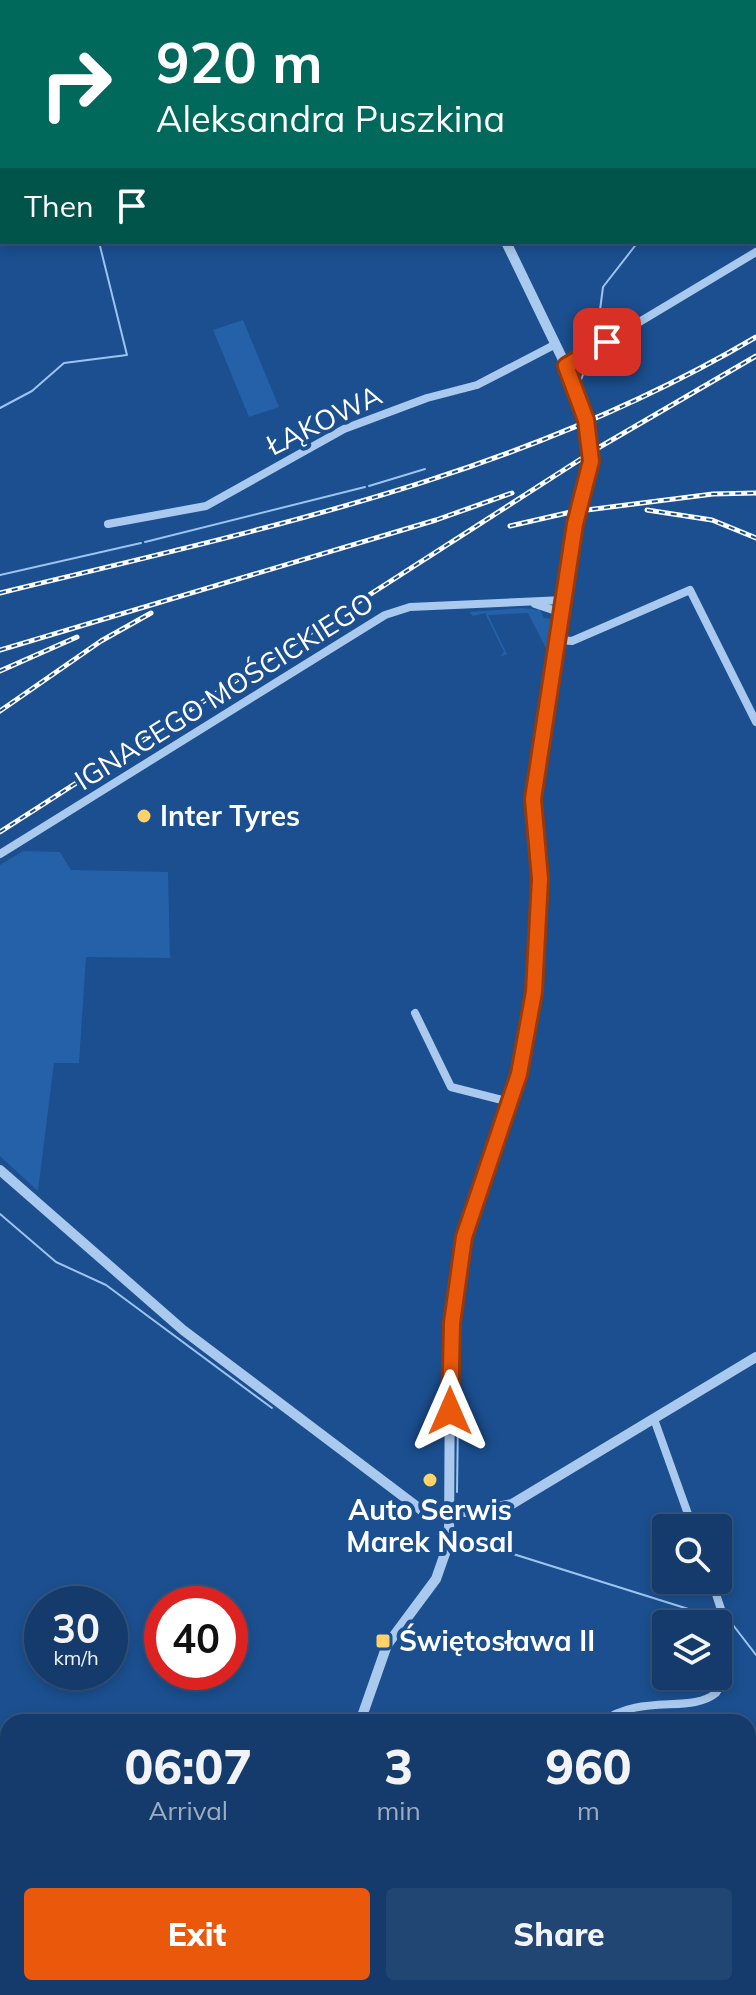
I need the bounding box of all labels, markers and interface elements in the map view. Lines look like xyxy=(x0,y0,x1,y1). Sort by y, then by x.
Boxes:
text: 920 m xyxy=(156,27,323,97)
icon: right xyxy=(24,32,128,136)
text: Aleksandra Puszkina xyxy=(156,96,505,141)
icon: arrive xyxy=(110,184,154,228)
text: Then xyxy=(24,187,94,225)
pin xyxy=(573,308,641,376)
icon: arrive xyxy=(585,320,629,364)
street label: ŁĄKOWA xyxy=(260,377,387,463)
street label: IGNACEGO MOŚCICKIEGO xyxy=(68,584,380,797)
place label: Inter Tyres xyxy=(160,798,300,833)
marker: Inter Tyres xyxy=(135,807,153,825)
position arrow xyxy=(408,1369,492,1453)
marker: Auto Serwis Marek Nosal xyxy=(421,1471,439,1489)
place label: Auto Serwis Marek Nosal xyxy=(346,1492,514,1559)
map controls xyxy=(652,1514,732,1690)
button: search xyxy=(652,1514,732,1594)
speed limit sign: 40 xyxy=(144,1586,248,1690)
text: 30 xyxy=(52,1603,100,1653)
button: layers xyxy=(652,1610,732,1690)
place label: Świętosława II xyxy=(399,1623,595,1658)
marker: Świętosława II xyxy=(374,1632,392,1650)
text: km/h xyxy=(53,1645,99,1670)
text: 06:07 xyxy=(124,1736,252,1796)
text: 3 xyxy=(384,1736,413,1796)
text: 960 xyxy=(545,1736,632,1796)
text: Arrival xyxy=(148,1794,228,1827)
text: min xyxy=(377,1794,421,1827)
text: m xyxy=(577,1794,600,1827)
button: Exit xyxy=(24,1888,370,1980)
button: Share xyxy=(386,1888,732,1980)

